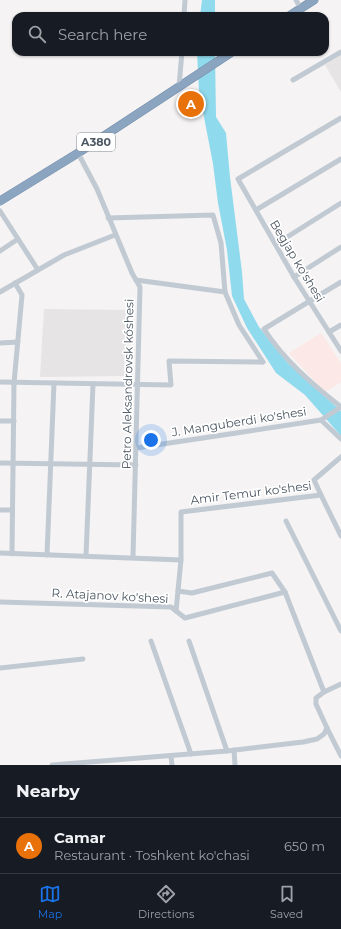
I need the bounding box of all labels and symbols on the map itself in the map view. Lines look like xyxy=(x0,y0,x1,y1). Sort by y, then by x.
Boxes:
pin: A xyxy=(178,89,204,119)
road number: A380 xyxy=(77,133,115,151)
street label: Begjap ko'shesi xyxy=(267,217,328,305)
street label: Petro Aleksandrovsk kóshesi xyxy=(119,299,136,469)
street label: J. Manguberdi ko'shesi xyxy=(170,403,307,440)
your location xyxy=(141,430,161,450)
street label: Amir Temur ko'shesi xyxy=(190,478,312,507)
street label: R. Atajanov ko'shesi xyxy=(51,585,169,606)

